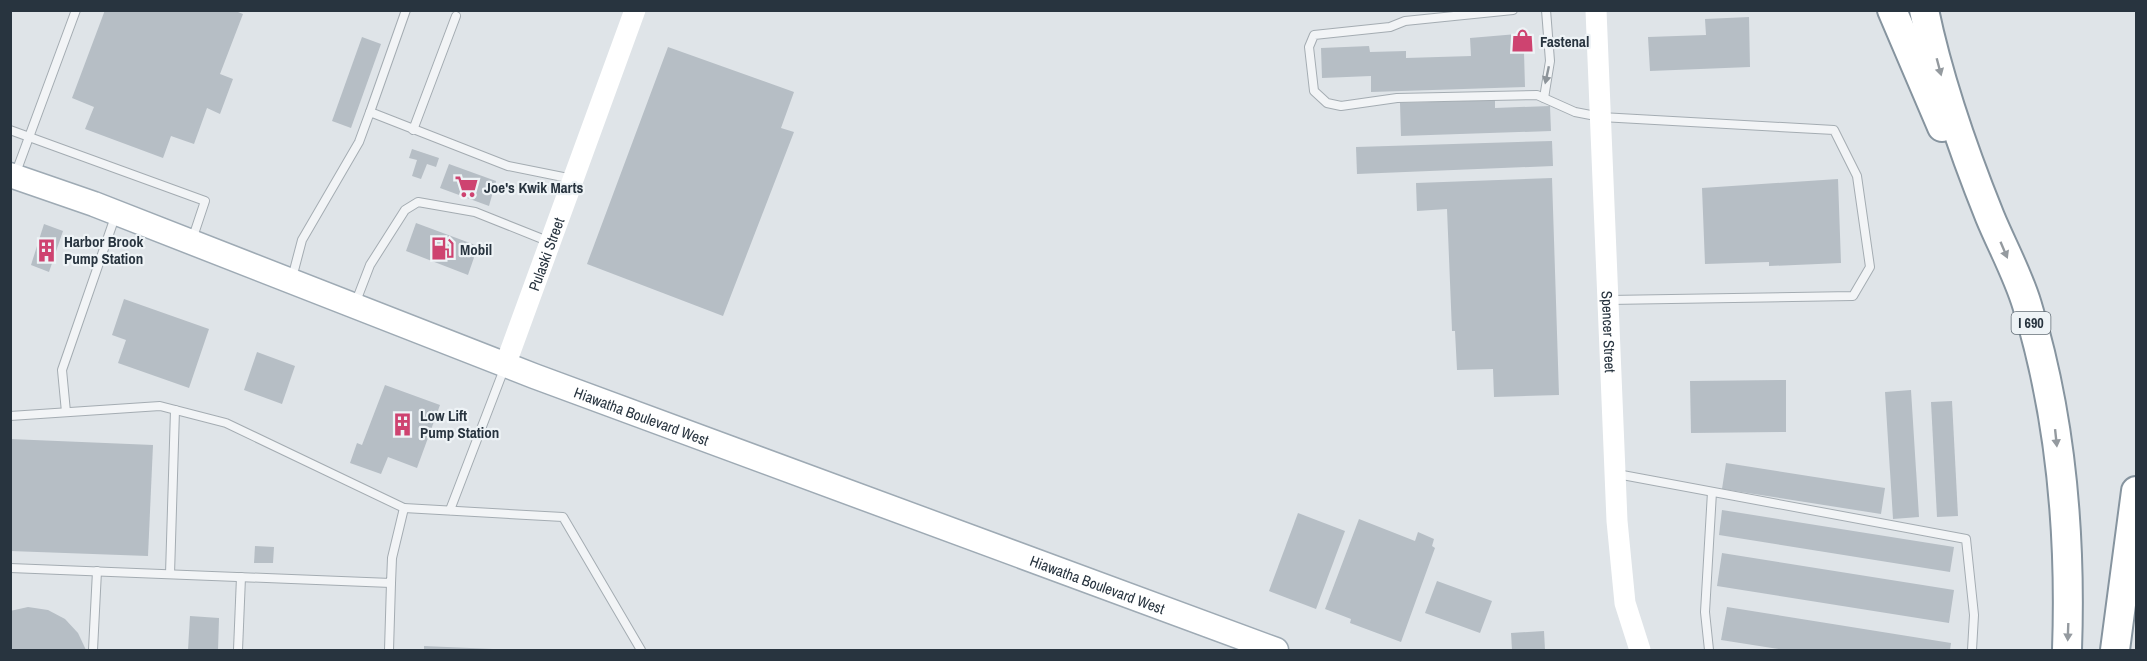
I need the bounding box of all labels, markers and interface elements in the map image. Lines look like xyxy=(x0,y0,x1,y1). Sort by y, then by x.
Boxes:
shop icon: Fastenal xyxy=(1509,28,1535,54)
place label: Fastenal xyxy=(1540,31,1589,52)
one-way arrow xyxy=(1934,58,1944,76)
one-way arrow xyxy=(1542,66,1551,85)
supermarket icon: Joe's Kwik Marts xyxy=(453,174,479,200)
place label: Joe's Kwik Marts xyxy=(484,177,583,198)
street label: Pulaski Street xyxy=(523,214,569,294)
place label: Harbor Brook Pump Station xyxy=(64,231,143,269)
fuel station icon: Mobil xyxy=(429,236,455,262)
building icon: Harbor Brook Pump Station xyxy=(33,237,59,263)
place label: Mobil xyxy=(460,239,492,260)
one-way arrow xyxy=(1999,242,2009,260)
street label: Spencer Street xyxy=(1597,290,1621,374)
road number: I 690 xyxy=(2012,312,2050,334)
street label: Hiawatha Boulevard West xyxy=(571,381,712,450)
place label: Low Lift Pump Station xyxy=(420,405,499,443)
building icon: Low Lift Pump Station xyxy=(389,411,415,437)
one-way arrow xyxy=(2051,428,2060,447)
street label: Hiawatha Boulevard West xyxy=(1027,550,1168,619)
one-way arrow xyxy=(2063,623,2072,642)

